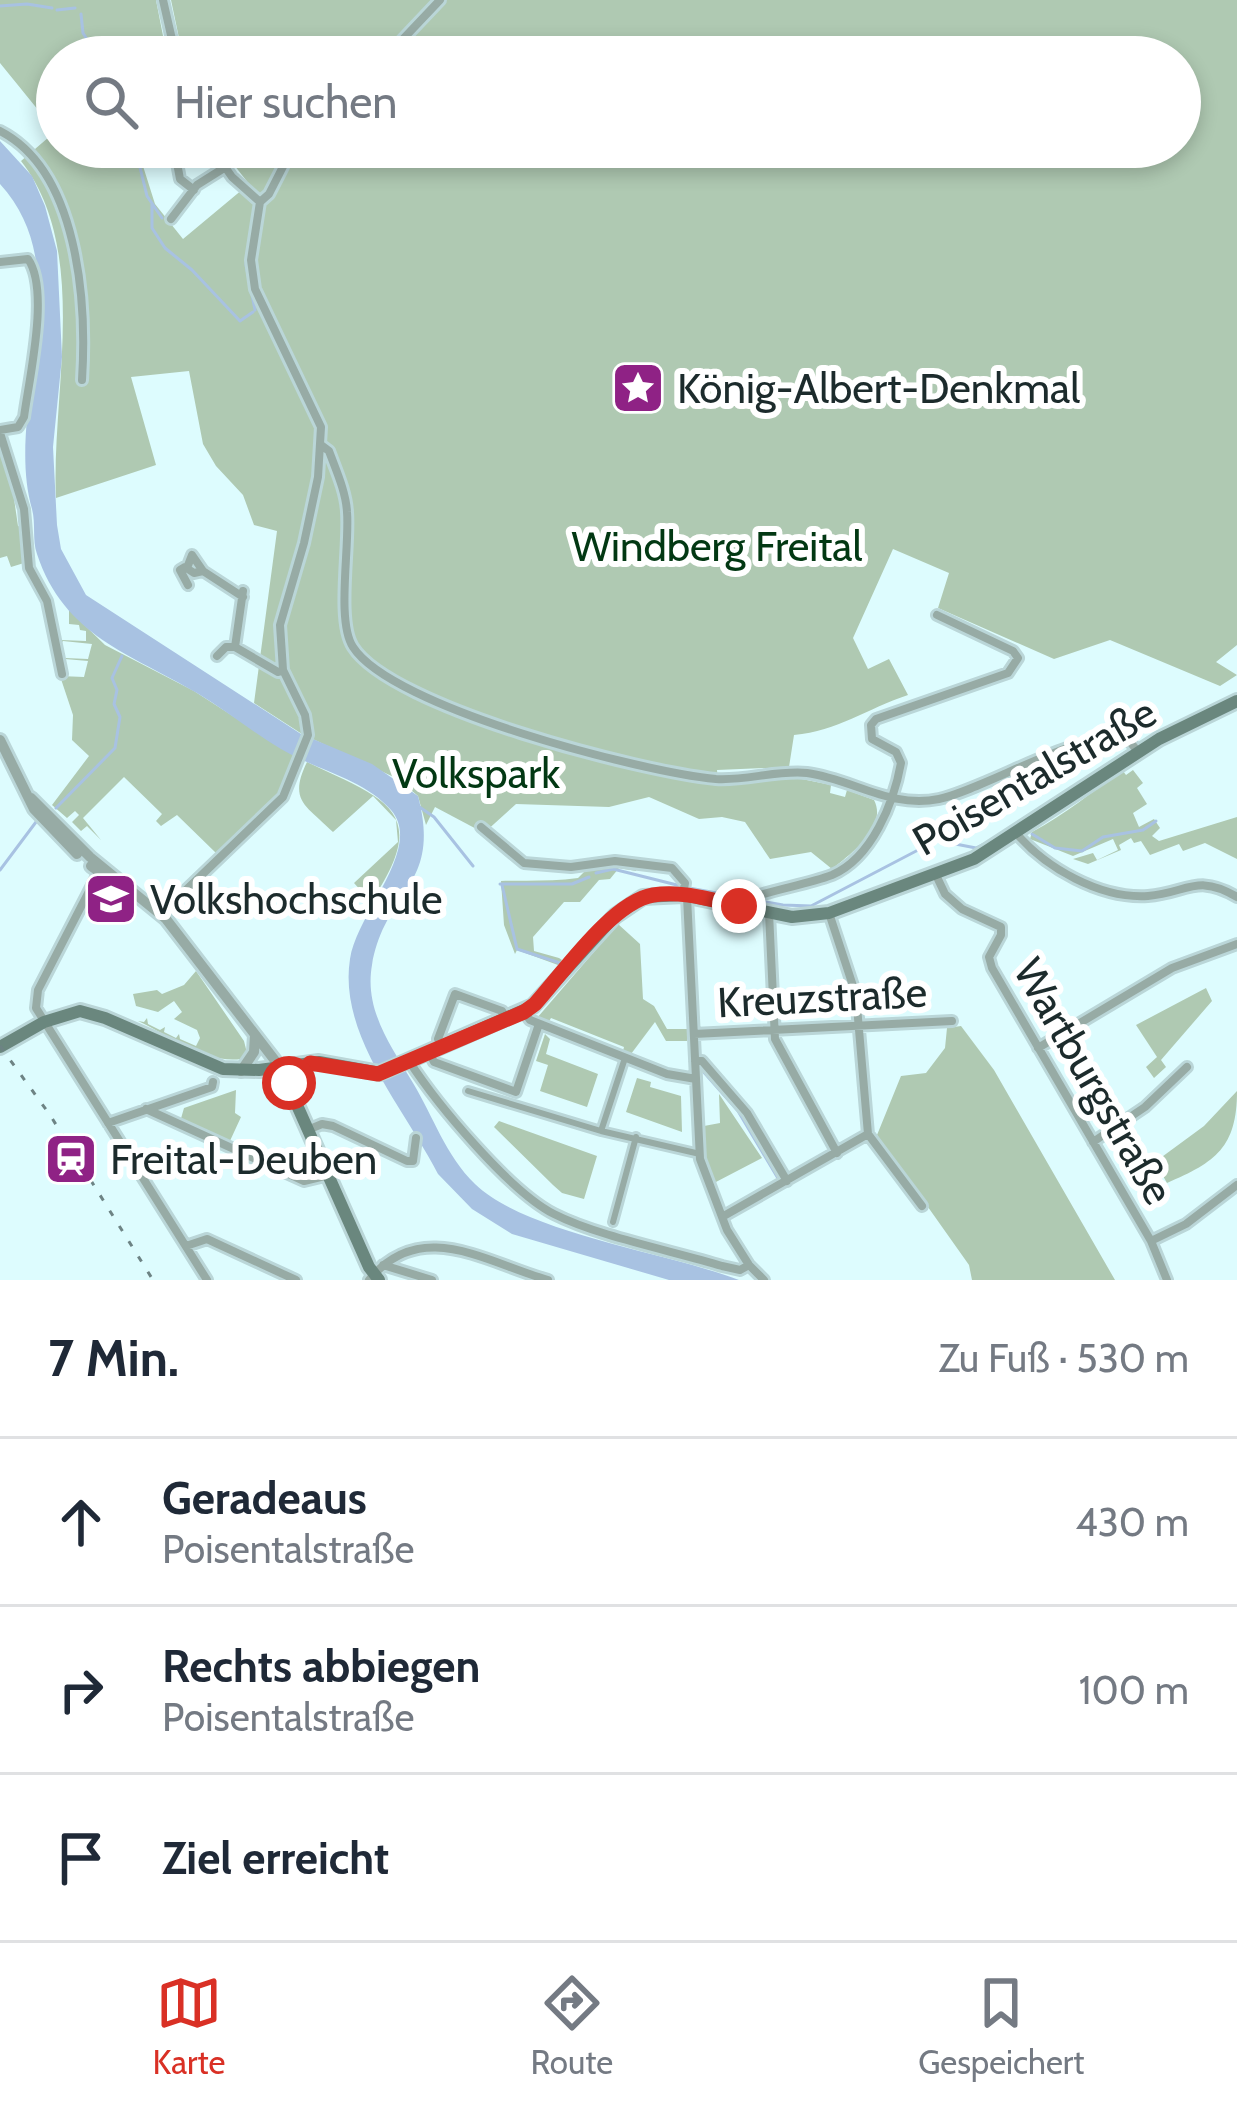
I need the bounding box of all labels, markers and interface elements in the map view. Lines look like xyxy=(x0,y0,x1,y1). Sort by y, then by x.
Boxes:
search box xyxy=(36,36,1201,168)
icon: search xyxy=(78,69,144,135)
text: Hier suchen xyxy=(174,75,398,129)
place icon: König-Albert-Denkmal xyxy=(610,360,666,416)
place label: König-Albert-Denkmal xyxy=(677,362,1080,414)
park label: Windberg Freital xyxy=(572,520,863,572)
street label: Poisentalstraße xyxy=(903,685,1165,867)
park label: Volkspark xyxy=(392,747,560,799)
school or university icon: Volkshochschule xyxy=(83,871,139,927)
place label: Volkshochschule xyxy=(150,873,442,925)
route end xyxy=(712,879,766,933)
street label: Wartburgstraße xyxy=(1003,949,1185,1213)
street label: Kreuzstraße xyxy=(716,966,928,1028)
route start xyxy=(262,1056,316,1110)
station icon: Freital-Deuben xyxy=(43,1131,99,1187)
place label: Freital-Deuben xyxy=(110,1133,377,1185)
text: 7 Min. xyxy=(48,1327,179,1389)
text: Zu Fuß · 530 m xyxy=(939,1334,1189,1382)
text: Geradeaus xyxy=(162,1471,367,1525)
icon: ahead xyxy=(48,1489,114,1555)
text: 430 m xyxy=(1075,1498,1189,1546)
text: Poisentalstraße xyxy=(162,1525,415,1573)
text: Rechts abbiegen xyxy=(162,1639,480,1693)
icon: right xyxy=(48,1657,114,1723)
text: 100 m xyxy=(1079,1666,1189,1714)
text: Poisentalstraße xyxy=(162,1693,415,1741)
icon: arrive xyxy=(48,1825,114,1891)
text: Ziel erreicht xyxy=(162,1831,389,1885)
tab: Karte xyxy=(153,1970,225,2082)
tab: Route xyxy=(531,1970,613,2082)
tab: Gespeichert xyxy=(918,1970,1084,2082)

